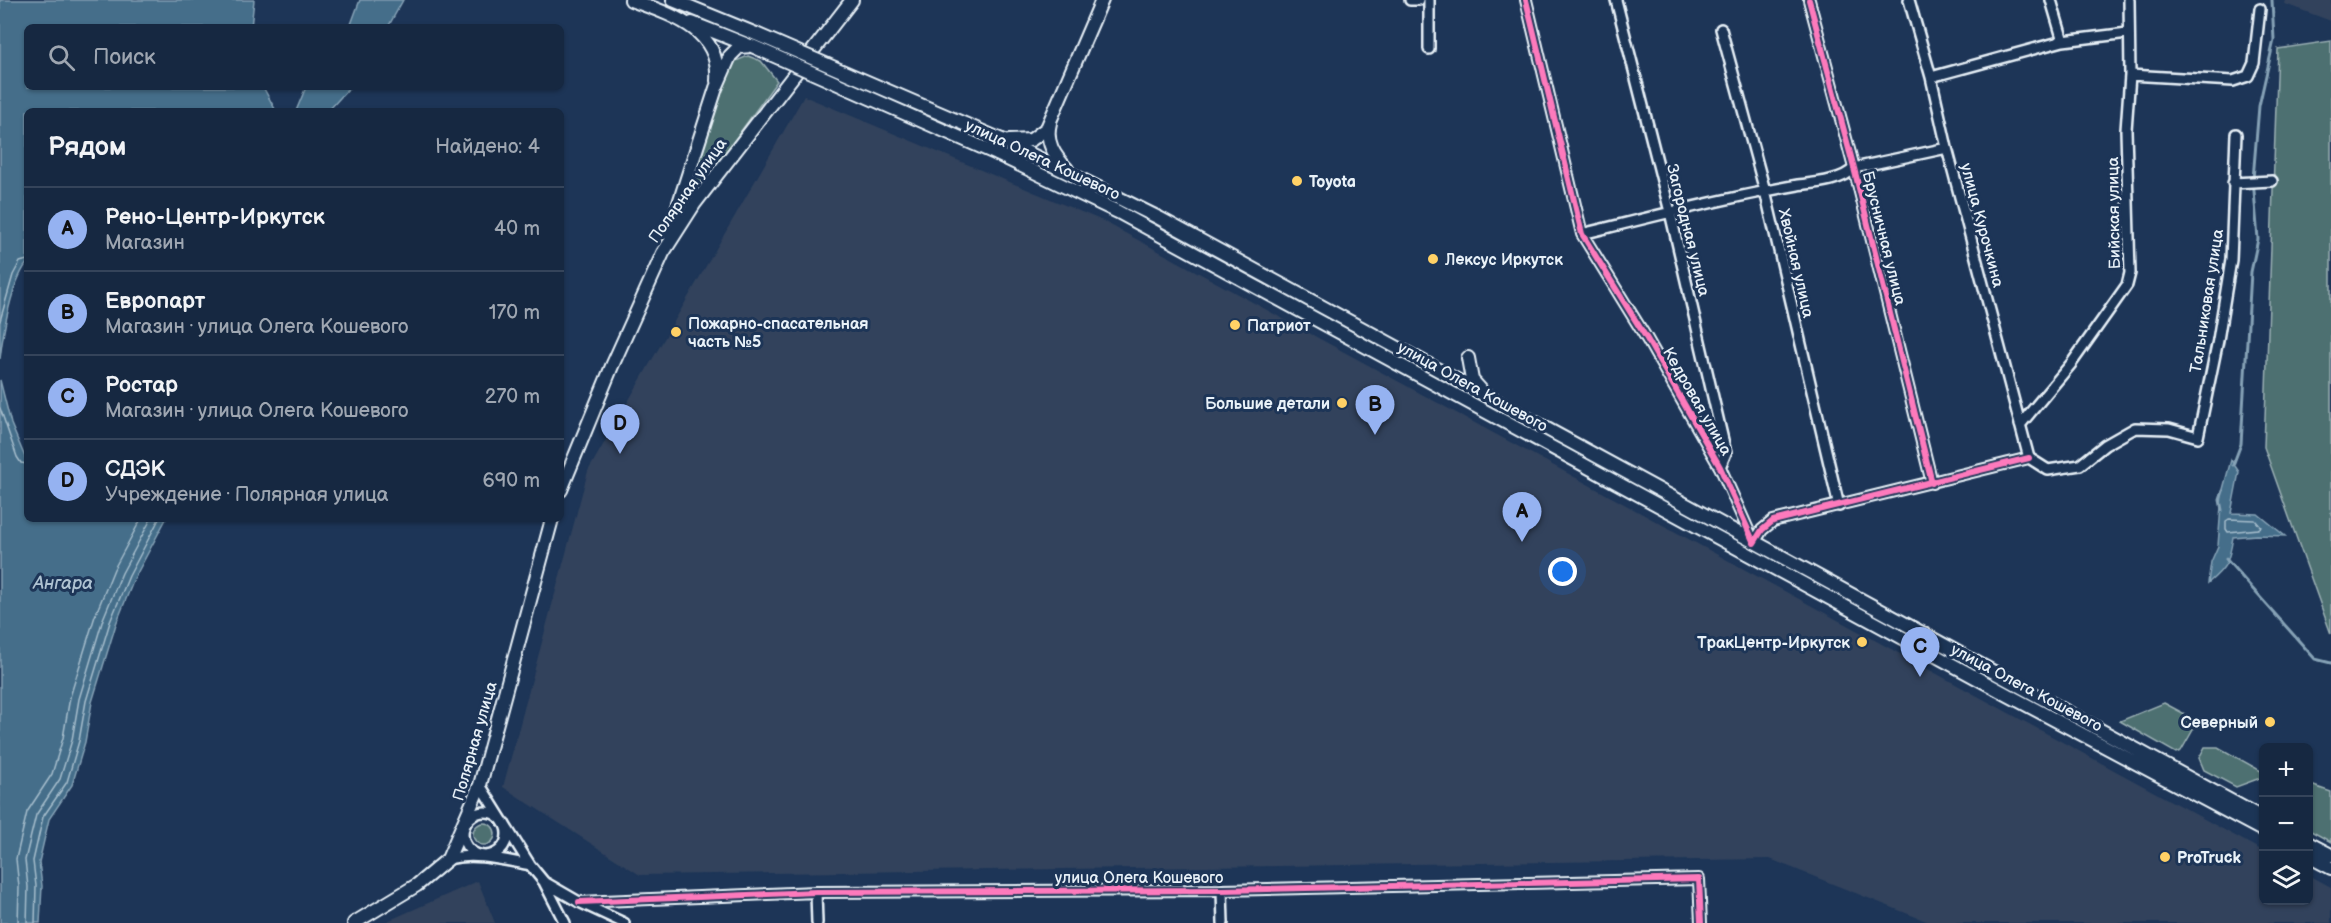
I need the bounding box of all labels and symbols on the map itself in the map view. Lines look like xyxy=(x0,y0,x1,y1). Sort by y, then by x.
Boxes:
street label: улица Олега Кошевого xyxy=(962,116,1123,205)
street label: Полярная улица xyxy=(645,135,732,247)
street label: Бийская улица xyxy=(2104,156,2125,269)
street label: улица Курочкина xyxy=(1956,161,2007,290)
street label: Загородная улица xyxy=(1662,162,1713,299)
street label: Брусничная улица xyxy=(1858,169,1910,308)
place label: Toyota xyxy=(1309,173,1356,192)
marker: Toyota xyxy=(1290,174,1304,188)
street label: Хвойная улица xyxy=(1774,207,1817,320)
street label: Тальниковая улица xyxy=(2187,227,2228,375)
place label: Лексус Иркутск xyxy=(1444,251,1563,270)
marker: Лексус Иркутск xyxy=(1426,252,1440,266)
place label: Пожарно-спасательная часть №5 xyxy=(688,315,868,352)
place label: Патриот xyxy=(1247,317,1311,336)
marker: Патриот xyxy=(1228,318,1242,332)
marker: Пожарно-спасательная часть №5 xyxy=(669,325,683,339)
street label: улица Олега Кошевого xyxy=(1394,338,1551,436)
street label: Кедровая улица xyxy=(1658,344,1736,460)
pin: B xyxy=(1356,386,1394,435)
place label: Большие детали xyxy=(1205,395,1330,414)
marker: Большие детали xyxy=(1335,396,1349,410)
pin: D xyxy=(600,404,640,454)
pin: A xyxy=(1502,492,1541,542)
your location xyxy=(1548,557,1577,586)
water label: Ангара xyxy=(32,573,93,594)
pin: C xyxy=(1900,628,1940,677)
place label: ТракЦентр-Иркутск xyxy=(1697,634,1850,653)
marker: ТракЦентр-Иркутск xyxy=(1855,635,1869,649)
street label: улица Олега Кошевого xyxy=(1947,640,2105,736)
street label: Полярная улица xyxy=(449,679,502,803)
place label: Северный xyxy=(2181,714,2258,733)
marker: Северный xyxy=(2263,715,2277,729)
place label: ProTruck xyxy=(2177,849,2242,868)
marker: ProTruck xyxy=(2158,850,2172,864)
street label: улица Олега Кошевого xyxy=(1055,869,1223,888)

